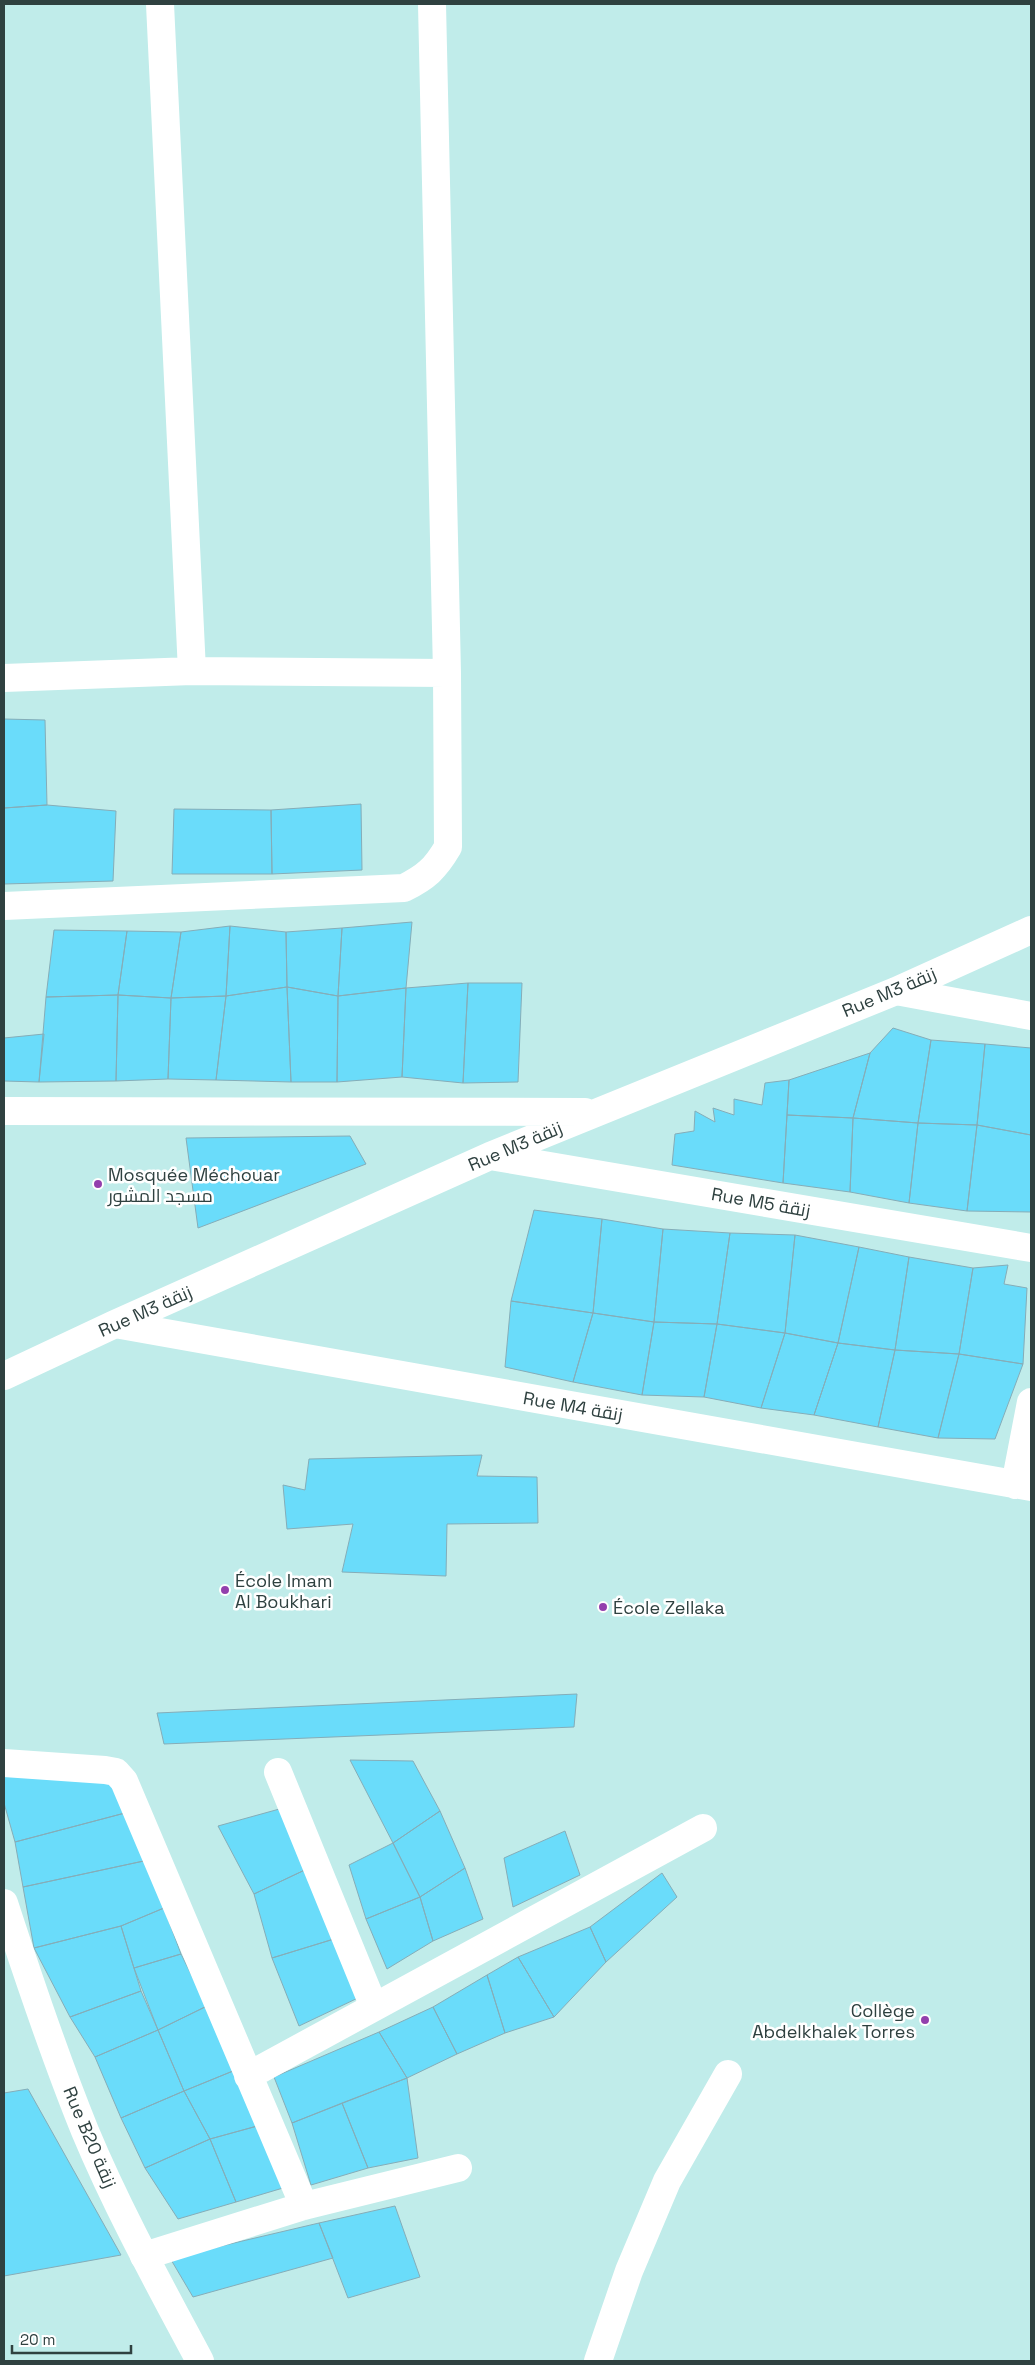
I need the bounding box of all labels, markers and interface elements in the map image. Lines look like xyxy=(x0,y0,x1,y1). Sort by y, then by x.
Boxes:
street label: Rue M3 زنقة xyxy=(838,962,940,1022)
street label: Rue M3 زنقة xyxy=(464,1116,566,1176)
place label: Mosquée Méchouar مسجد المشور xyxy=(107,1163,280,1207)
marker: Mosquée Méchouar مسجد المشور xyxy=(92,1178,104,1190)
street label: Rue M5 زنقة xyxy=(710,1182,812,1222)
street label: Rue M3 زنقة xyxy=(95,1280,195,1342)
street label: Rue M4 زنقة xyxy=(521,1386,625,1426)
place label: École Imam Al Boukhari xyxy=(235,1569,332,1613)
marker: École Imam Al Boukhari xyxy=(219,1584,231,1596)
place label: École Zellaka xyxy=(613,1596,724,1619)
marker: École Zellaka xyxy=(597,1601,609,1613)
place label: Collège Abdelkhalek Torres xyxy=(752,1999,915,2043)
marker: Collège Abdelkhalek Torres xyxy=(919,2014,931,2026)
street label: Rue B20 زنقة xyxy=(58,2083,122,2191)
scale bar xyxy=(12,2322,131,2354)
text: 20 m xyxy=(20,2330,55,2349)

